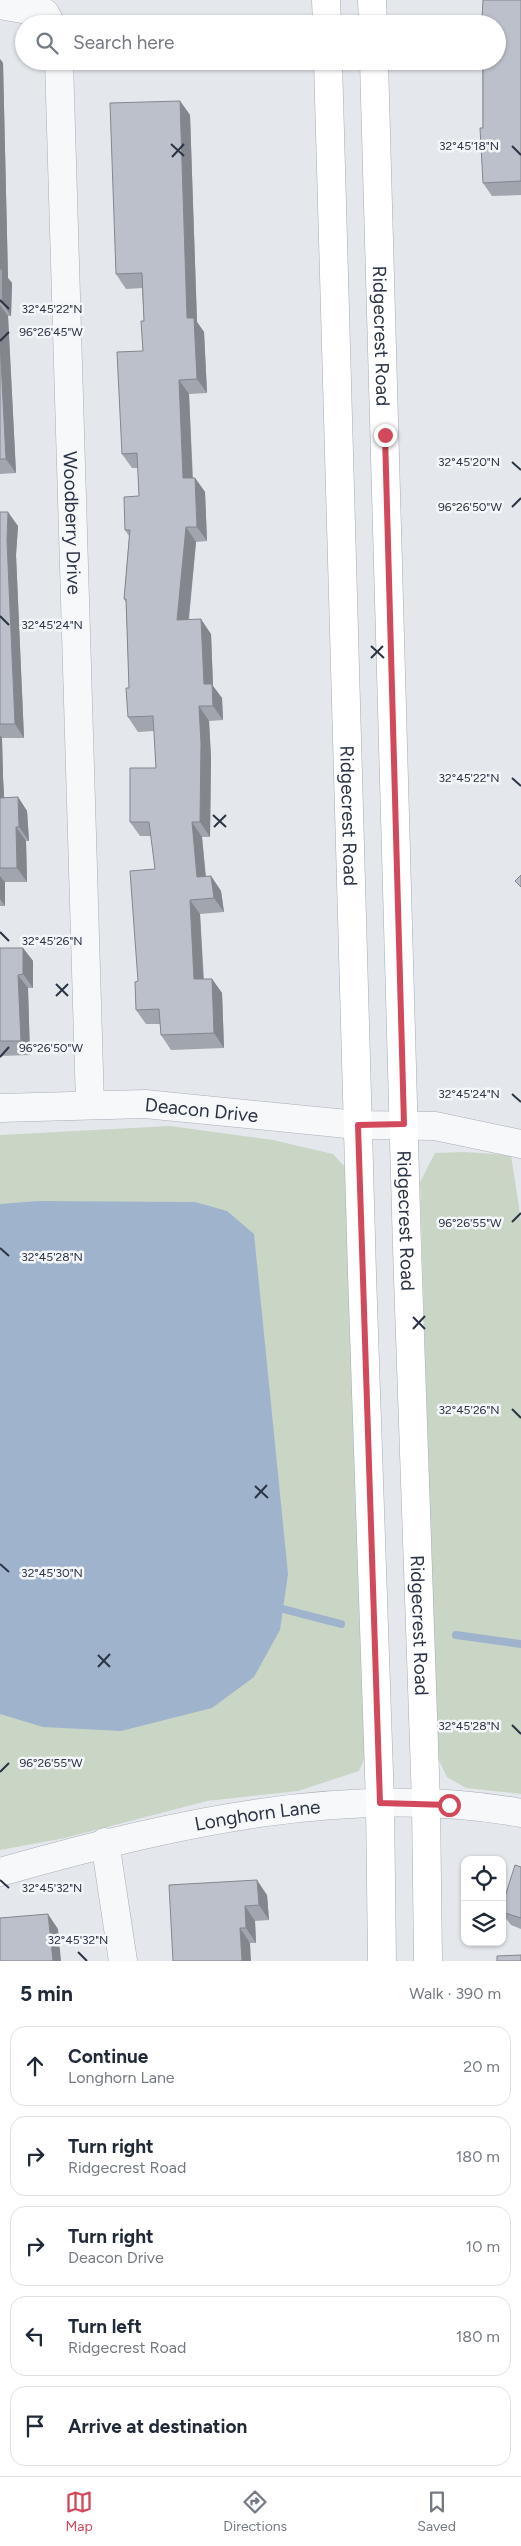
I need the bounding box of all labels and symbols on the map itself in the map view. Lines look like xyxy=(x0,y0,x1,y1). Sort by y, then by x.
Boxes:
text: 32°45'18"N xyxy=(439,139,499,153)
street label: Ridgecrest Road xyxy=(368,265,395,406)
text: 32°45'22"N xyxy=(22,302,82,316)
text: 96°26'45"W xyxy=(19,325,83,339)
route end xyxy=(374,424,397,447)
street label: Woodberry Drive xyxy=(59,451,86,595)
text: 32°45'20"N xyxy=(438,455,500,469)
text: 96°26'50"W xyxy=(438,500,502,514)
text: 32°45'24"N xyxy=(21,618,83,632)
street label: Ridgecrest Road xyxy=(336,745,363,886)
text: 32°45'22"N xyxy=(439,771,499,785)
text: 32°45'26"N xyxy=(21,934,83,948)
text: 96°26'50"W xyxy=(19,1041,83,1055)
text: 32°45'24"N xyxy=(438,1087,500,1101)
street label: Deacon Drive xyxy=(144,1093,259,1127)
street label: Ridgecrest Road xyxy=(393,1150,420,1291)
text: 96°26'55"W xyxy=(438,1216,502,1230)
text: 32°45'28"N xyxy=(21,1250,83,1264)
text: 32°45'26"N xyxy=(438,1403,500,1417)
street label: Ridgecrest Road xyxy=(406,1555,434,1696)
text: 32°45'30"N xyxy=(21,1566,83,1580)
text: 32°45'28"N xyxy=(438,1719,500,1733)
text: 96°26'55"W xyxy=(19,1756,83,1770)
route start xyxy=(438,1794,461,1817)
street label: Longhorn Lane xyxy=(193,1795,321,1835)
text: 32°45'32"N xyxy=(22,1881,82,1895)
text: 32°45'32"N xyxy=(48,1933,108,1947)

